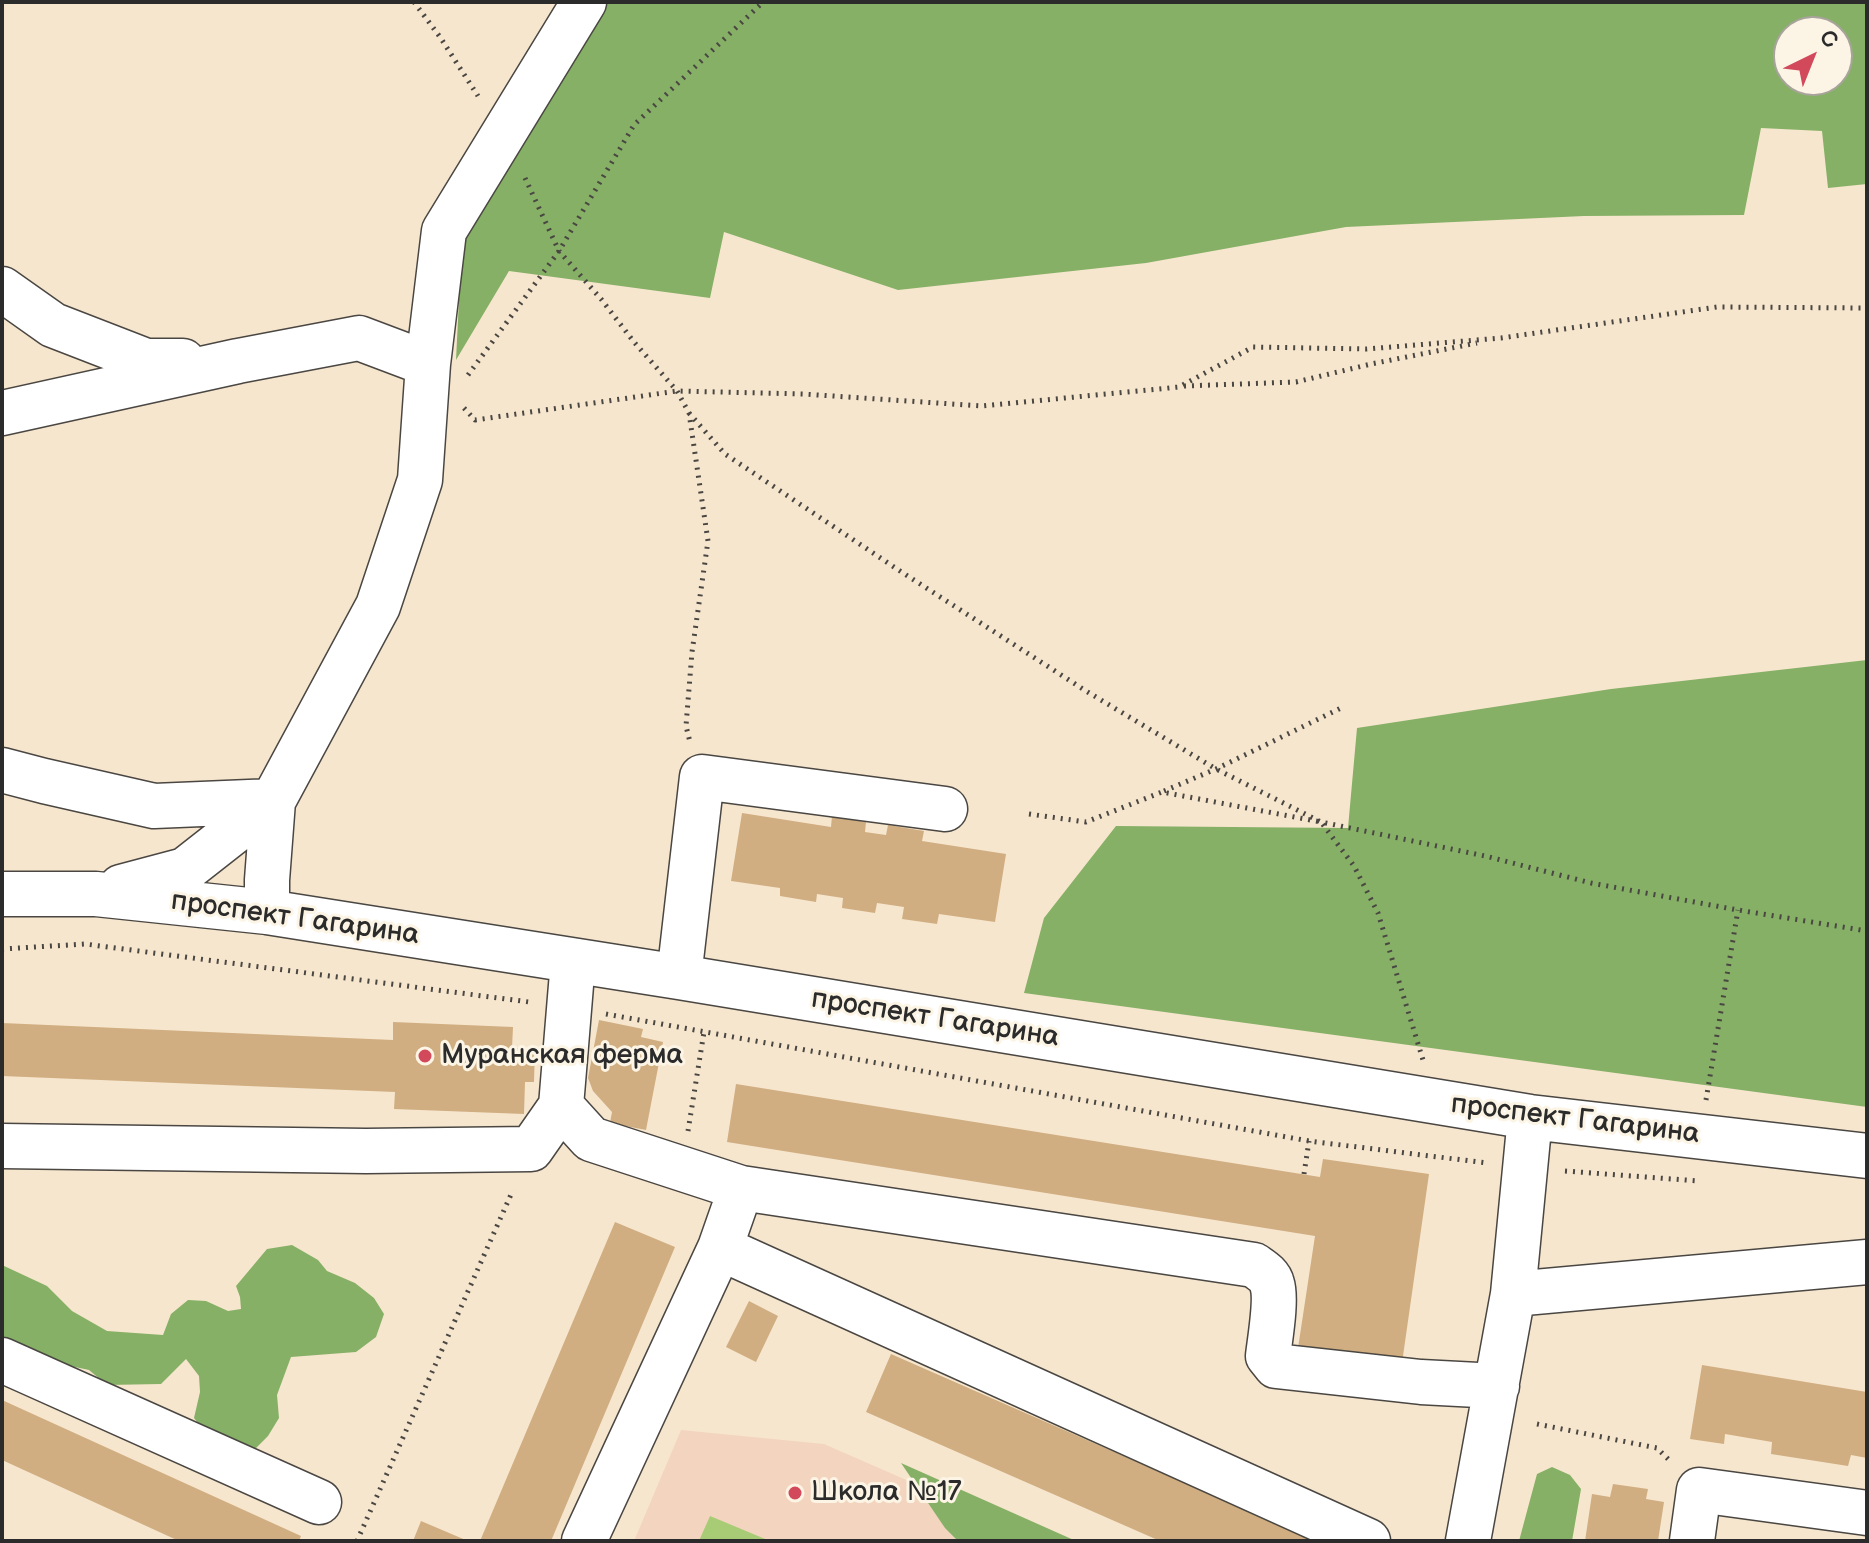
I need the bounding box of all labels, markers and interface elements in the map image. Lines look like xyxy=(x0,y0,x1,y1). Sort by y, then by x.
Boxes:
north arrow xyxy=(1773,16,1853,96)
text: С xyxy=(1814,24,1843,55)
street label: проспект Гагарина xyxy=(169,885,421,953)
street label: проспект Гагарина xyxy=(809,983,1061,1055)
place label: Муранская ферма xyxy=(441,1039,683,1073)
marker: Муранская ферма xyxy=(416,1047,434,1065)
street label: проспект Гагарина xyxy=(1449,1088,1701,1152)
place label: Школа №17 xyxy=(811,1476,961,1510)
marker: Школа №17 xyxy=(786,1484,804,1502)

